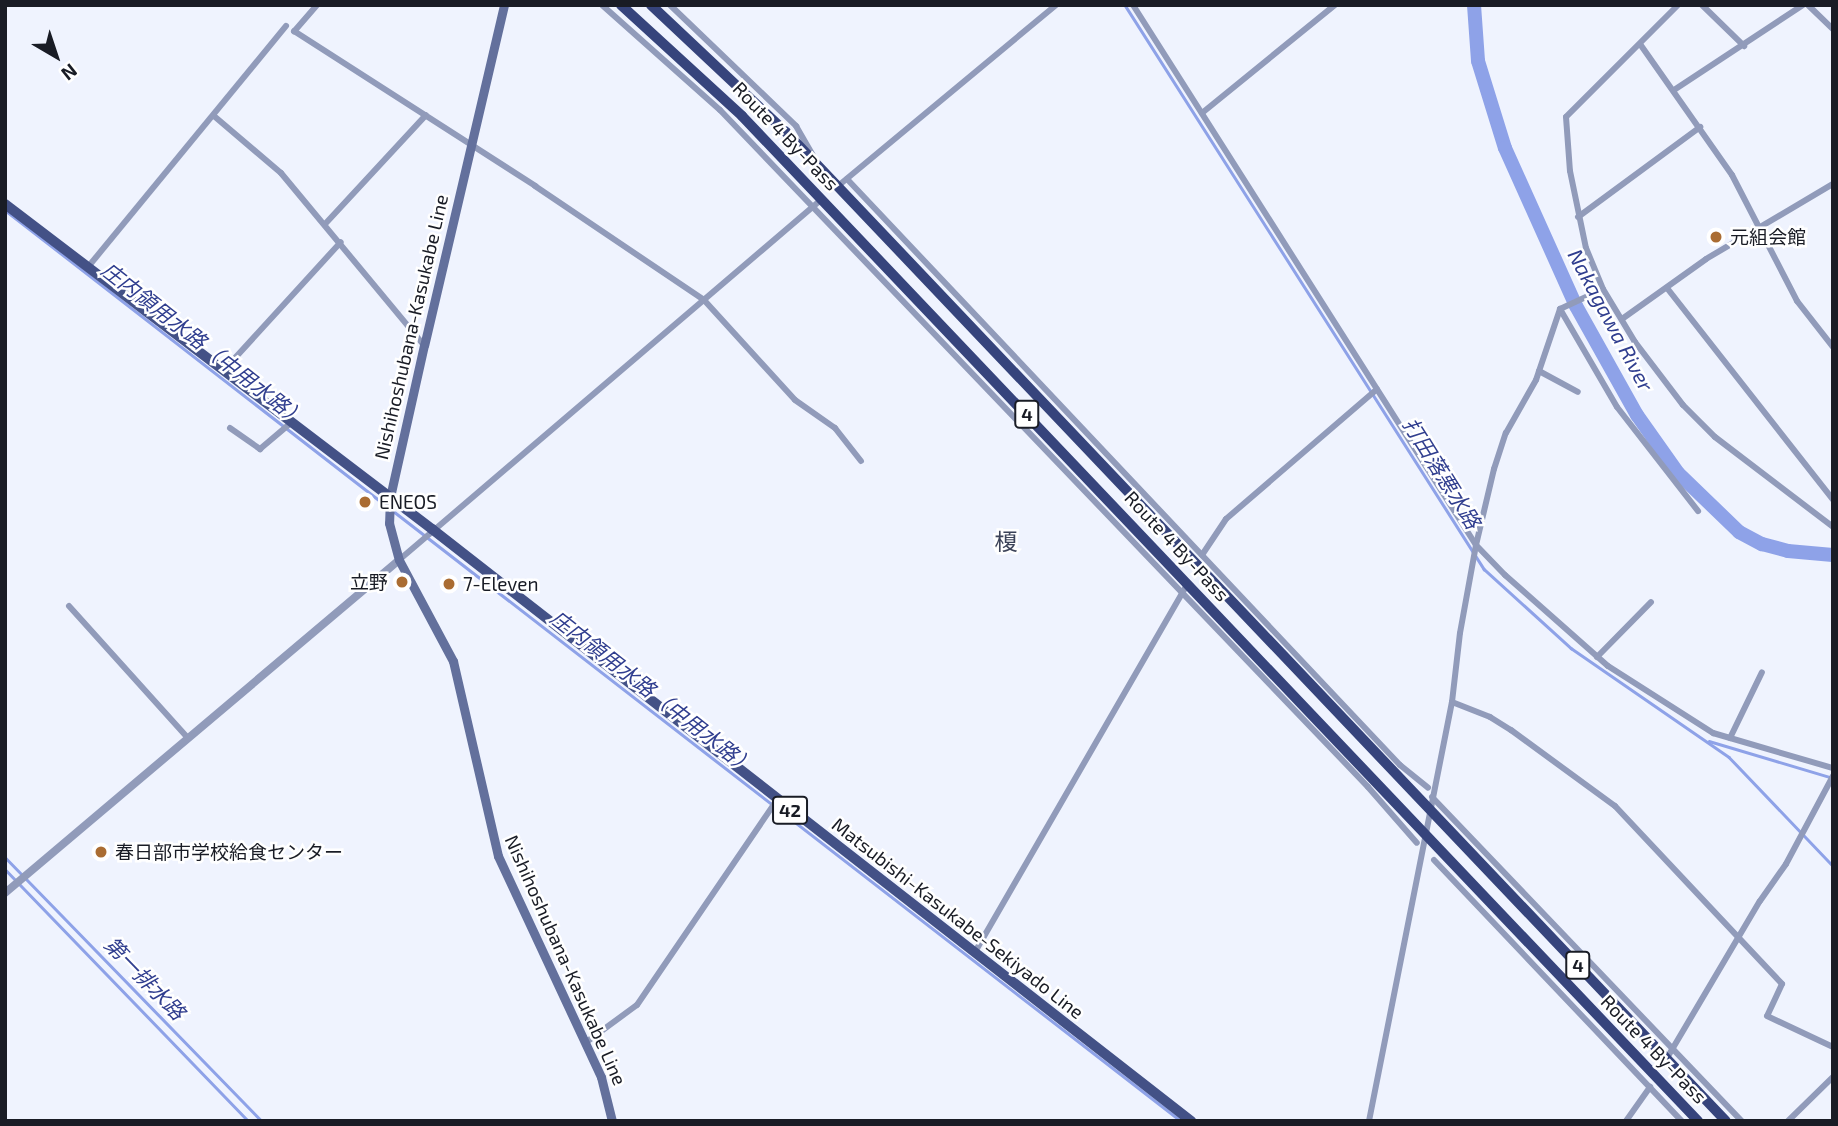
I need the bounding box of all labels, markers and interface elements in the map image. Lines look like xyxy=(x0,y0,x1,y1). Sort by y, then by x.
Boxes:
north arrow xyxy=(21,21,91,91)
text: N xyxy=(57,59,82,86)
street label: Route 4 By-Pass xyxy=(728,77,844,195)
street label: Nishihoshubana-Kasukabe Line xyxy=(369,192,453,462)
place label: 元組会館 xyxy=(1730,226,1806,248)
marker: 元組会館 xyxy=(1708,229,1724,245)
water label: Nakagawa River xyxy=(1563,245,1659,395)
water label: 庄内領用水路（中用水路） xyxy=(97,256,311,432)
road number: 4 xyxy=(1013,400,1041,428)
water label: 打田落悪水路 xyxy=(1398,413,1486,533)
street label: Route 4 By-Pass xyxy=(1120,486,1234,606)
place label: ENEOS xyxy=(379,491,437,513)
marker: ENEOS xyxy=(357,494,373,510)
district label: 榎 xyxy=(995,527,1017,555)
place label: 立野 xyxy=(350,571,388,593)
place label: 7-Eleven xyxy=(463,573,538,595)
marker: 立野 xyxy=(394,574,410,590)
marker: 7-Eleven xyxy=(441,576,457,592)
water label: 庄内領用水路（中用水路） xyxy=(546,604,760,780)
road number: 42 xyxy=(771,796,809,824)
street label: Matsubishi-Kasukabe-Sekiyado Line xyxy=(828,813,1088,1023)
street label: Nishihoshubana-Kasukabe Line xyxy=(500,831,632,1089)
place label: 春日部市学校給食センター xyxy=(115,841,343,863)
marker: 春日部市学校給食センター xyxy=(93,844,109,860)
water label: 第一排水路 xyxy=(99,931,191,1025)
road number: 4 xyxy=(1564,950,1592,980)
street label: Route 4 By-Pass xyxy=(1596,990,1712,1108)

